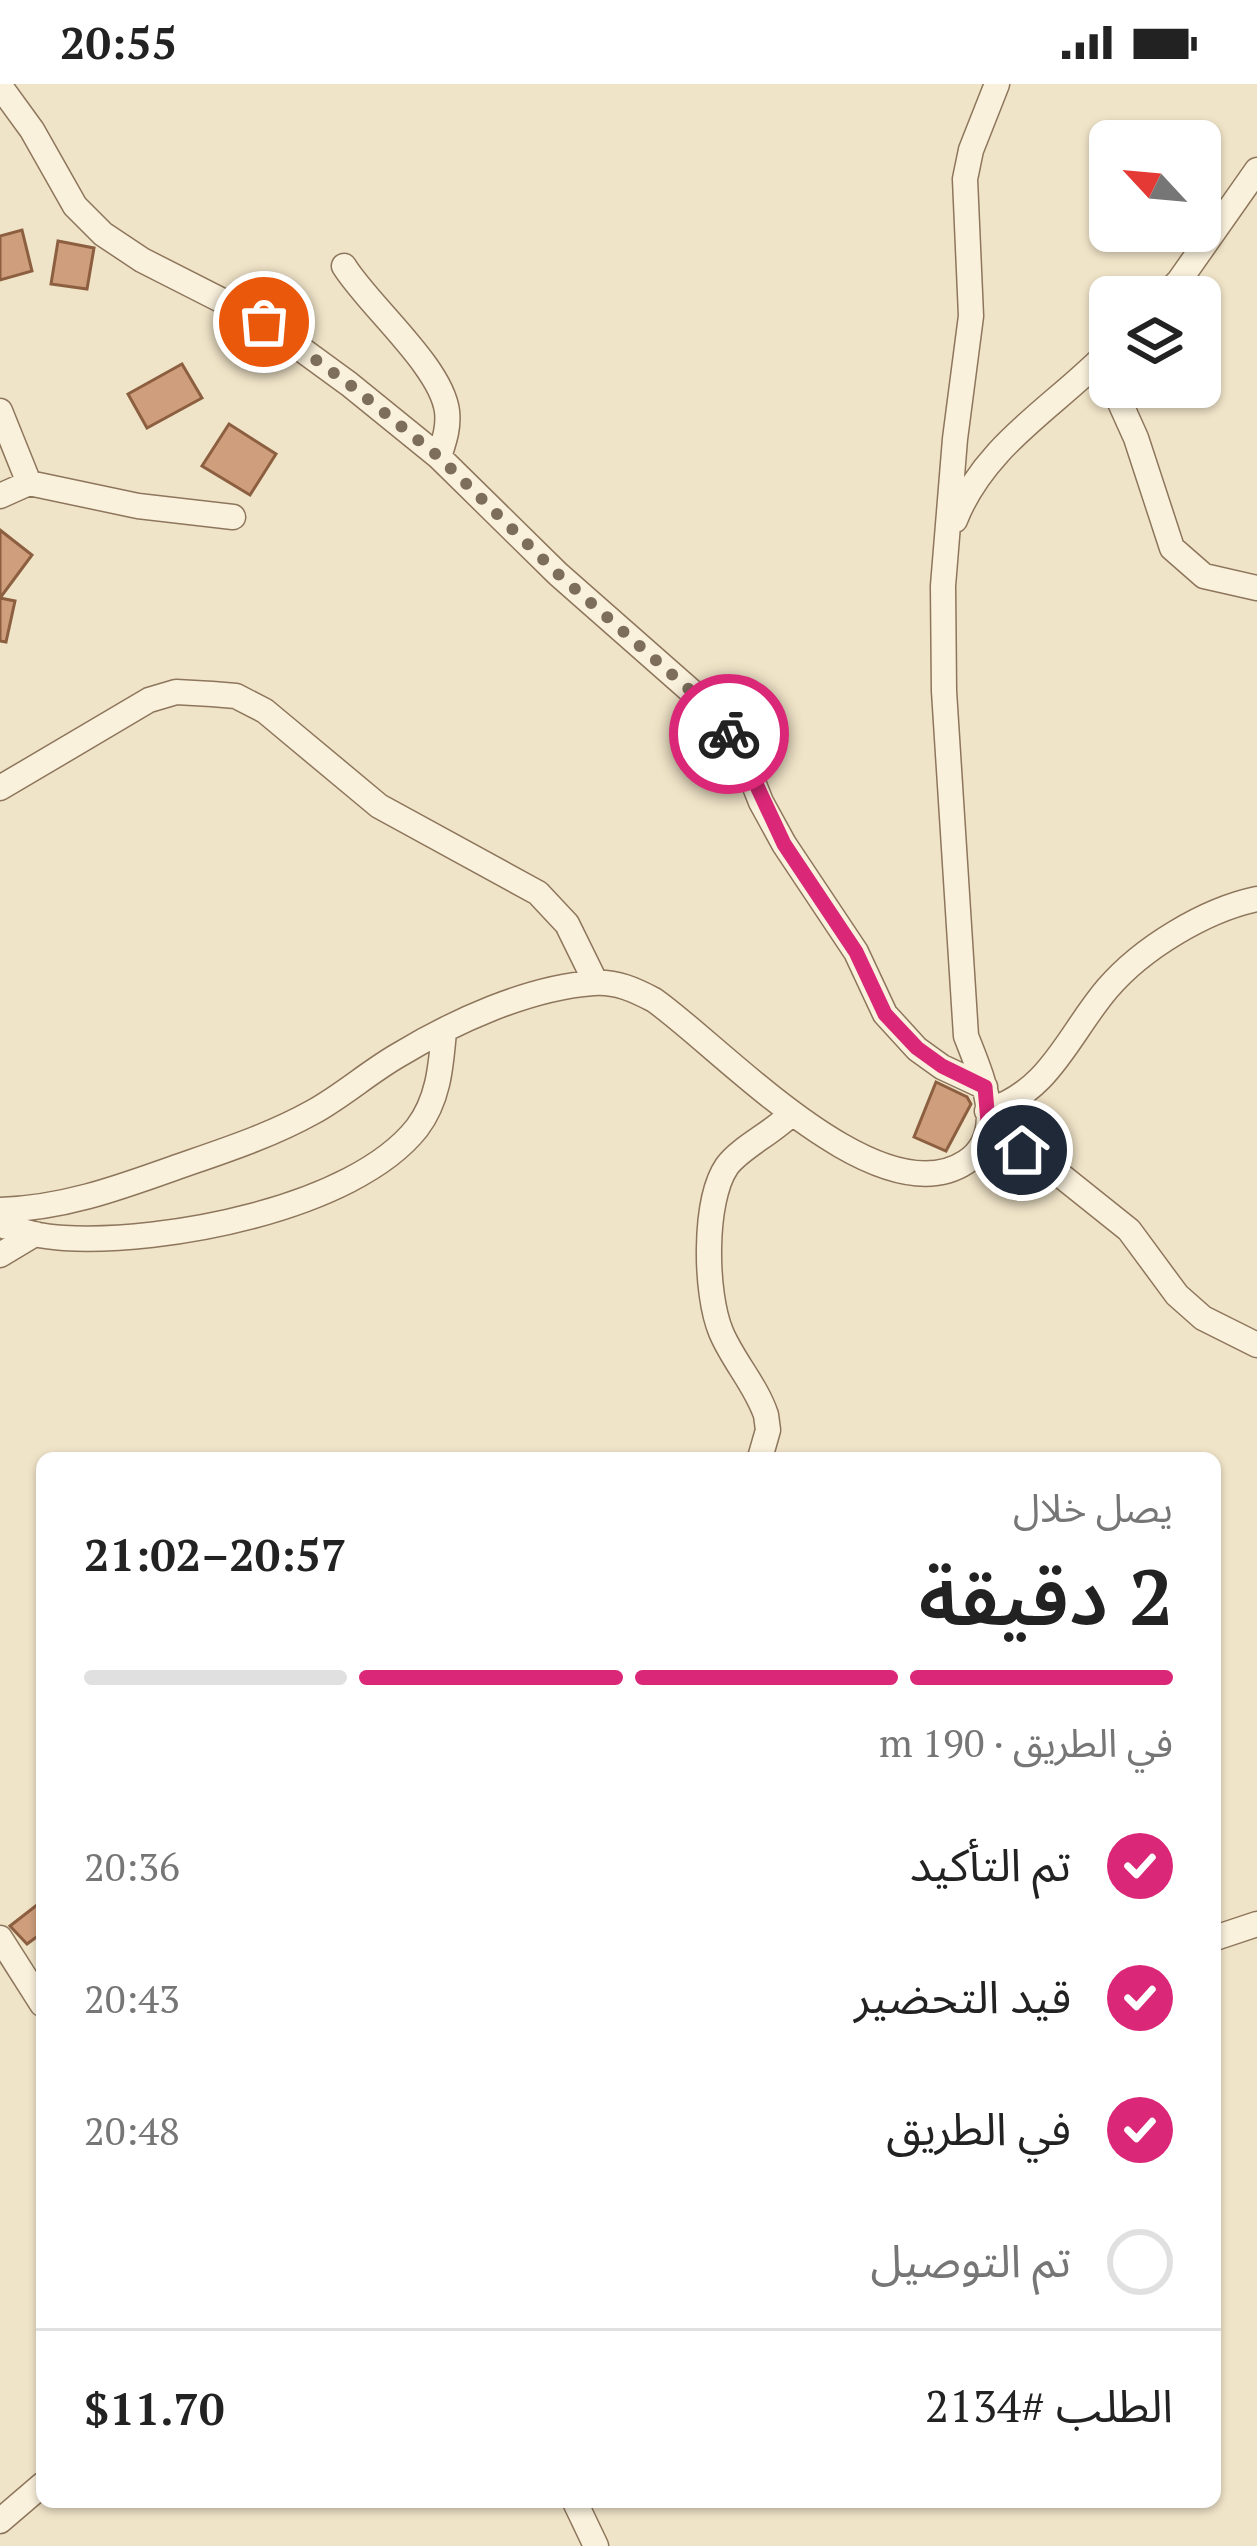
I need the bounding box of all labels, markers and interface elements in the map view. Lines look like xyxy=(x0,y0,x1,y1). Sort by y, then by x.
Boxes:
text: 20:55 xyxy=(60,12,177,72)
north arrow xyxy=(1089,120,1221,252)
map controls xyxy=(1089,120,1221,408)
pin xyxy=(213,271,315,373)
button: layers xyxy=(1089,276,1221,408)
icon: bag xyxy=(231,289,297,355)
courier xyxy=(669,674,789,794)
icon: bike xyxy=(696,701,762,767)
pin xyxy=(971,1099,1073,1201)
icon: home xyxy=(989,1117,1055,1183)
text: يصل خلال xyxy=(1013,1481,1173,1533)
text: 20:57–21:02 xyxy=(84,1524,346,1584)
text: 2 دقيقة xyxy=(919,1544,1173,1647)
text: في الطريق · 190 m xyxy=(879,1716,1173,1768)
icon: check xyxy=(1107,1833,1173,1899)
text: تم التأكيد xyxy=(910,1834,1071,1894)
text: 20:36 xyxy=(84,1840,180,1892)
icon: check xyxy=(1107,1965,1173,2031)
text: قيد التحضير xyxy=(854,1966,1071,2026)
text: 20:43 xyxy=(84,1972,180,2024)
icon: check xyxy=(1107,2097,1173,2163)
text: في الطريق xyxy=(886,2098,1071,2158)
text: 20:48 xyxy=(84,2104,180,2156)
text: تم التوصيل xyxy=(871,2230,1071,2290)
text: الطلب #2134 xyxy=(925,2375,1173,2435)
text: $11.70 xyxy=(84,2378,224,2438)

